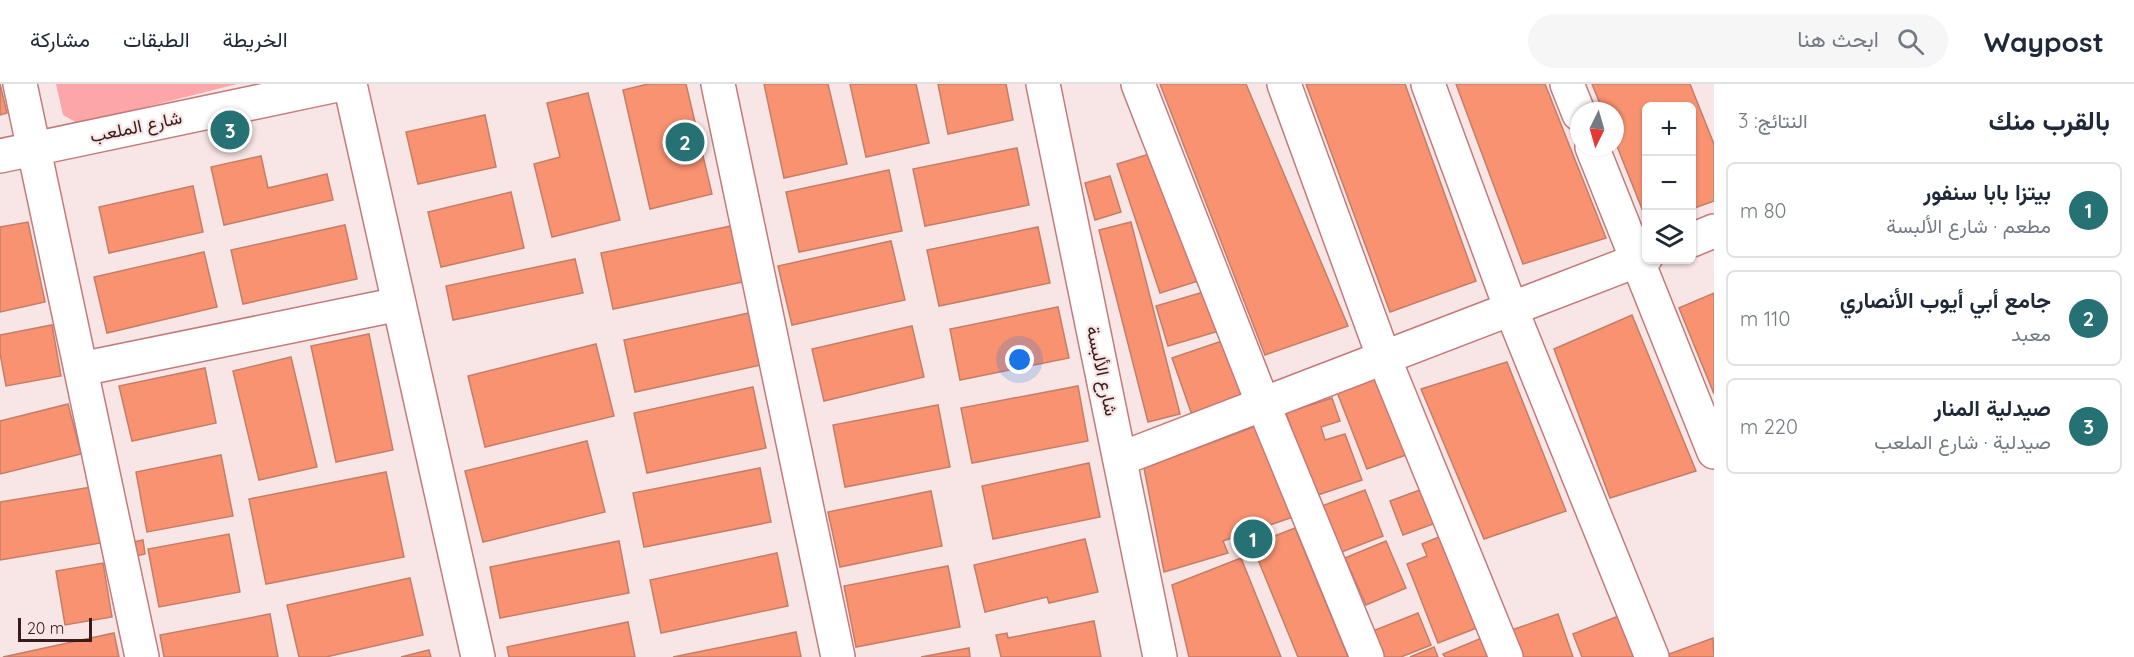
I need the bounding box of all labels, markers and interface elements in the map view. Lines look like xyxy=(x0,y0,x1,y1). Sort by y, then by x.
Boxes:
search box xyxy=(1528,14,1948,68)
text: Waypost xyxy=(1984,24,2104,59)
text: ابحث هنا xyxy=(1797,25,1879,53)
icon: search xyxy=(1894,25,1927,58)
text: مشاركة xyxy=(30,26,90,52)
text: الطبقات xyxy=(123,26,190,52)
text: الخريطة xyxy=(223,26,288,52)
north arrow xyxy=(1570,102,1624,156)
map controls xyxy=(1642,102,1696,264)
button: + xyxy=(1642,102,1696,156)
text: بالقرب منك xyxy=(1989,104,2110,137)
street label: شارع الملعب xyxy=(88,106,184,148)
pin: 3 xyxy=(210,108,250,152)
text: النتائج: 3 xyxy=(1738,108,1808,133)
pin: 2 xyxy=(666,120,704,164)
button: − xyxy=(1642,156,1696,210)
text: بيتزا بابا سنفور xyxy=(1923,178,2051,206)
text: 80 m xyxy=(1740,198,1786,223)
text: 1 xyxy=(2085,198,2092,223)
button: layers xyxy=(1642,210,1696,264)
text: مطعم · شارع الألبسة xyxy=(1886,213,2051,238)
text: جامع أبي أيوب الأنصاري xyxy=(1840,286,2051,314)
text: 110 m xyxy=(1740,306,1790,331)
text: 2 xyxy=(2083,306,2094,331)
text: معبد xyxy=(2011,321,2051,346)
street label: شارع الألبسة xyxy=(1081,324,1123,418)
your location xyxy=(1005,345,1034,374)
text: صيدلية المنار xyxy=(1934,394,2051,422)
text: 220 m xyxy=(1740,414,1798,439)
text: 3 xyxy=(2083,414,2094,439)
text: صيدلية · شارع الملعب xyxy=(1874,429,2051,454)
pin: 1 xyxy=(1234,516,1272,562)
scale bar xyxy=(18,615,92,642)
text: 20 m xyxy=(27,618,64,638)

